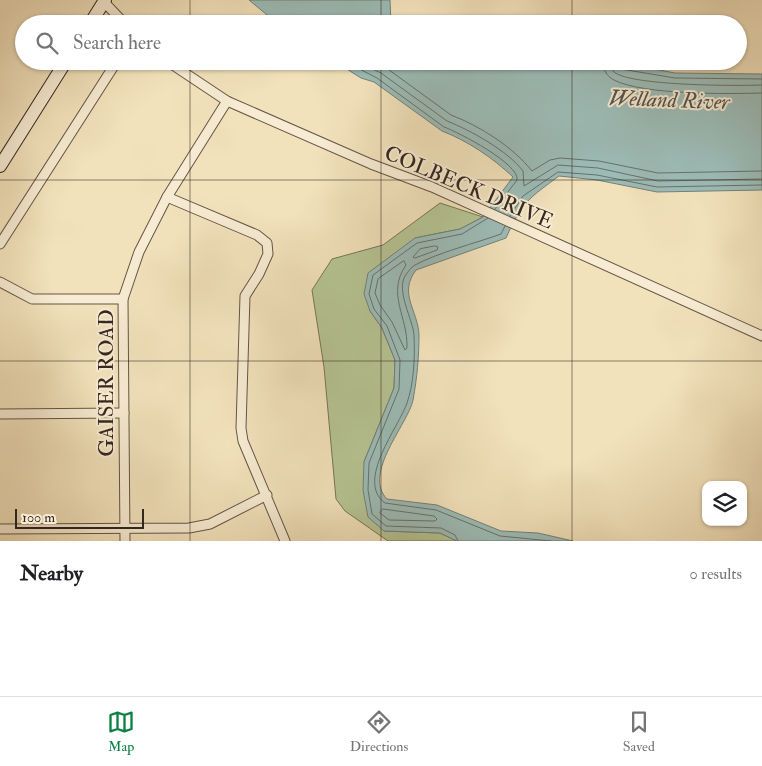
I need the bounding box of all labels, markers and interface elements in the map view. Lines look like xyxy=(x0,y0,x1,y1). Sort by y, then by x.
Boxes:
search box xyxy=(15,15,747,70)
icon: search xyxy=(33,29,61,57)
text: Search here xyxy=(73,31,161,55)
water label: Welland River xyxy=(608,84,732,116)
street label: COLBECK DRIVE xyxy=(380,140,557,235)
street label: GAISER ROAD xyxy=(93,309,120,457)
map controls xyxy=(702,481,747,526)
button: layers xyxy=(702,481,747,526)
scale bar xyxy=(15,506,144,529)
text: 100 m xyxy=(22,509,55,526)
text: Nearby xyxy=(20,560,83,587)
text: 0 results xyxy=(689,564,742,584)
tab: Map xyxy=(107,708,135,755)
tab: Directions xyxy=(350,708,408,755)
tab: Saved xyxy=(623,708,655,755)

